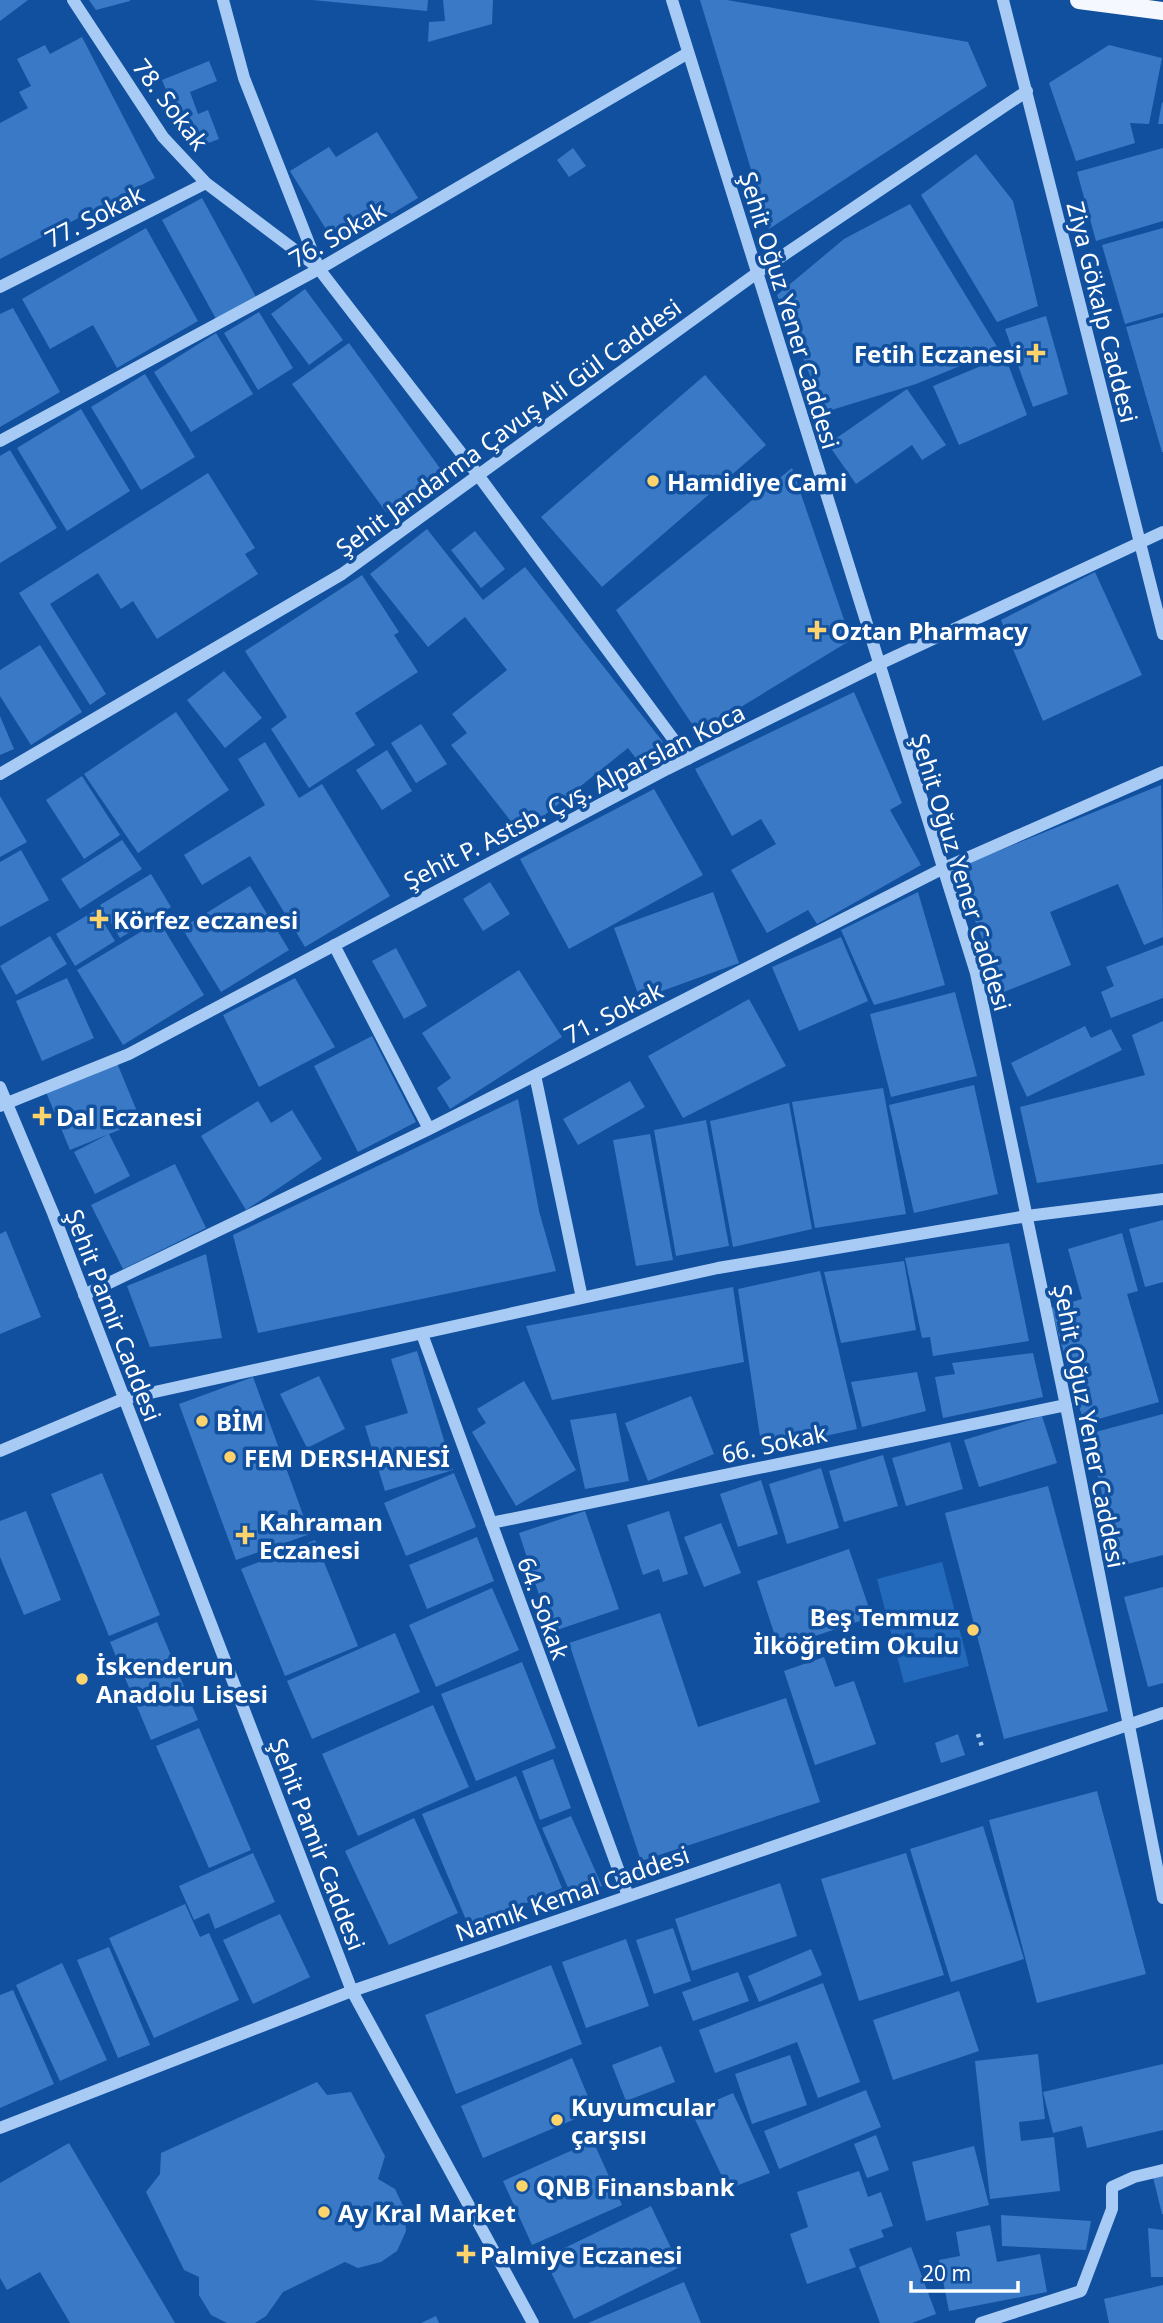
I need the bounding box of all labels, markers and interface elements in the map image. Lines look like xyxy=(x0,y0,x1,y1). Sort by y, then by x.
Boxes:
street label: 78. Sokak xyxy=(126,51,216,157)
street label: Şehit Oğuz Yener Caddesi xyxy=(732,167,848,453)
street label: 77. Sokak xyxy=(39,177,149,255)
street label: 76. Sokak xyxy=(282,193,392,275)
street label: Ziya Gökalp Caddesi xyxy=(1060,198,1146,426)
street label: Şehit Jandarma Çavuş Ali Gül Caddesi xyxy=(329,290,687,564)
place label: Fetih Eczanesi xyxy=(854,337,1022,370)
marker: Fetih Eczanesi xyxy=(1028,345,1044,361)
place label: Hamidiye Cami xyxy=(667,465,847,498)
marker: Hamidiye Cami xyxy=(645,473,661,489)
place label: Oztan Pharmacy xyxy=(831,614,1028,647)
marker: Oztan Pharmacy xyxy=(809,622,825,638)
street label: Şehit P. Astsb. Çvş. Alparslan Koca xyxy=(398,695,750,897)
street label: Şehit Oğuz Yener Caddesi xyxy=(904,729,1020,1015)
place label: Körfez eczanesi xyxy=(113,903,298,936)
marker: Körfez eczanesi xyxy=(91,911,107,927)
street label: 71. Sokak xyxy=(558,973,668,1051)
place label: Dal Eczanesi xyxy=(56,1100,203,1133)
marker: Dal Eczanesi xyxy=(34,1108,50,1124)
street label: Şehit Pamir Caddesi xyxy=(58,1204,170,1426)
street label: Şehit Oğuz Yener Caddesi xyxy=(1046,1281,1134,1571)
place label: BİM xyxy=(216,1405,264,1438)
marker: BİM xyxy=(194,1413,210,1429)
street label: 66. Sokak xyxy=(718,1416,830,1470)
place label: FEM DERSHANESİ xyxy=(244,1441,450,1474)
marker: FEM DERSHANESİ xyxy=(222,1449,238,1465)
place label: Kahraman Eczanesi xyxy=(259,1505,383,1566)
marker: Kahraman Eczanesi xyxy=(237,1527,253,1543)
street label: 64. Sokak xyxy=(510,1552,578,1664)
place label: Beş Temmuz İlköğretim Okulu xyxy=(753,1600,959,1661)
marker: Beş Temmuz İlköğretim Okulu xyxy=(965,1622,981,1638)
place label: İskenderun Anadolu Lisesi xyxy=(96,1649,268,1710)
marker: İskenderun Anadolu Lisesi xyxy=(74,1671,90,1687)
street label: Şehit Pamir Caddesi xyxy=(262,1733,374,1955)
street label: Namık Kemal Caddesi xyxy=(451,1837,693,1949)
place label: Kuyumcular çarşısı xyxy=(571,2090,716,2151)
marker: Kuyumcular çarşısı xyxy=(549,2112,565,2128)
place label: QNB Finansbank xyxy=(536,2170,735,2203)
marker: QNB Finansbank xyxy=(514,2178,530,2194)
place label: Ay Kral Market xyxy=(338,2196,516,2229)
marker: Ay Kral Market xyxy=(316,2204,332,2220)
place label: Palmiye Eczanesi xyxy=(480,2238,682,2271)
marker: Palmiye Eczanesi xyxy=(458,2246,474,2262)
scale bar xyxy=(911,2250,1018,2294)
text: 20 m xyxy=(922,2259,971,2287)

